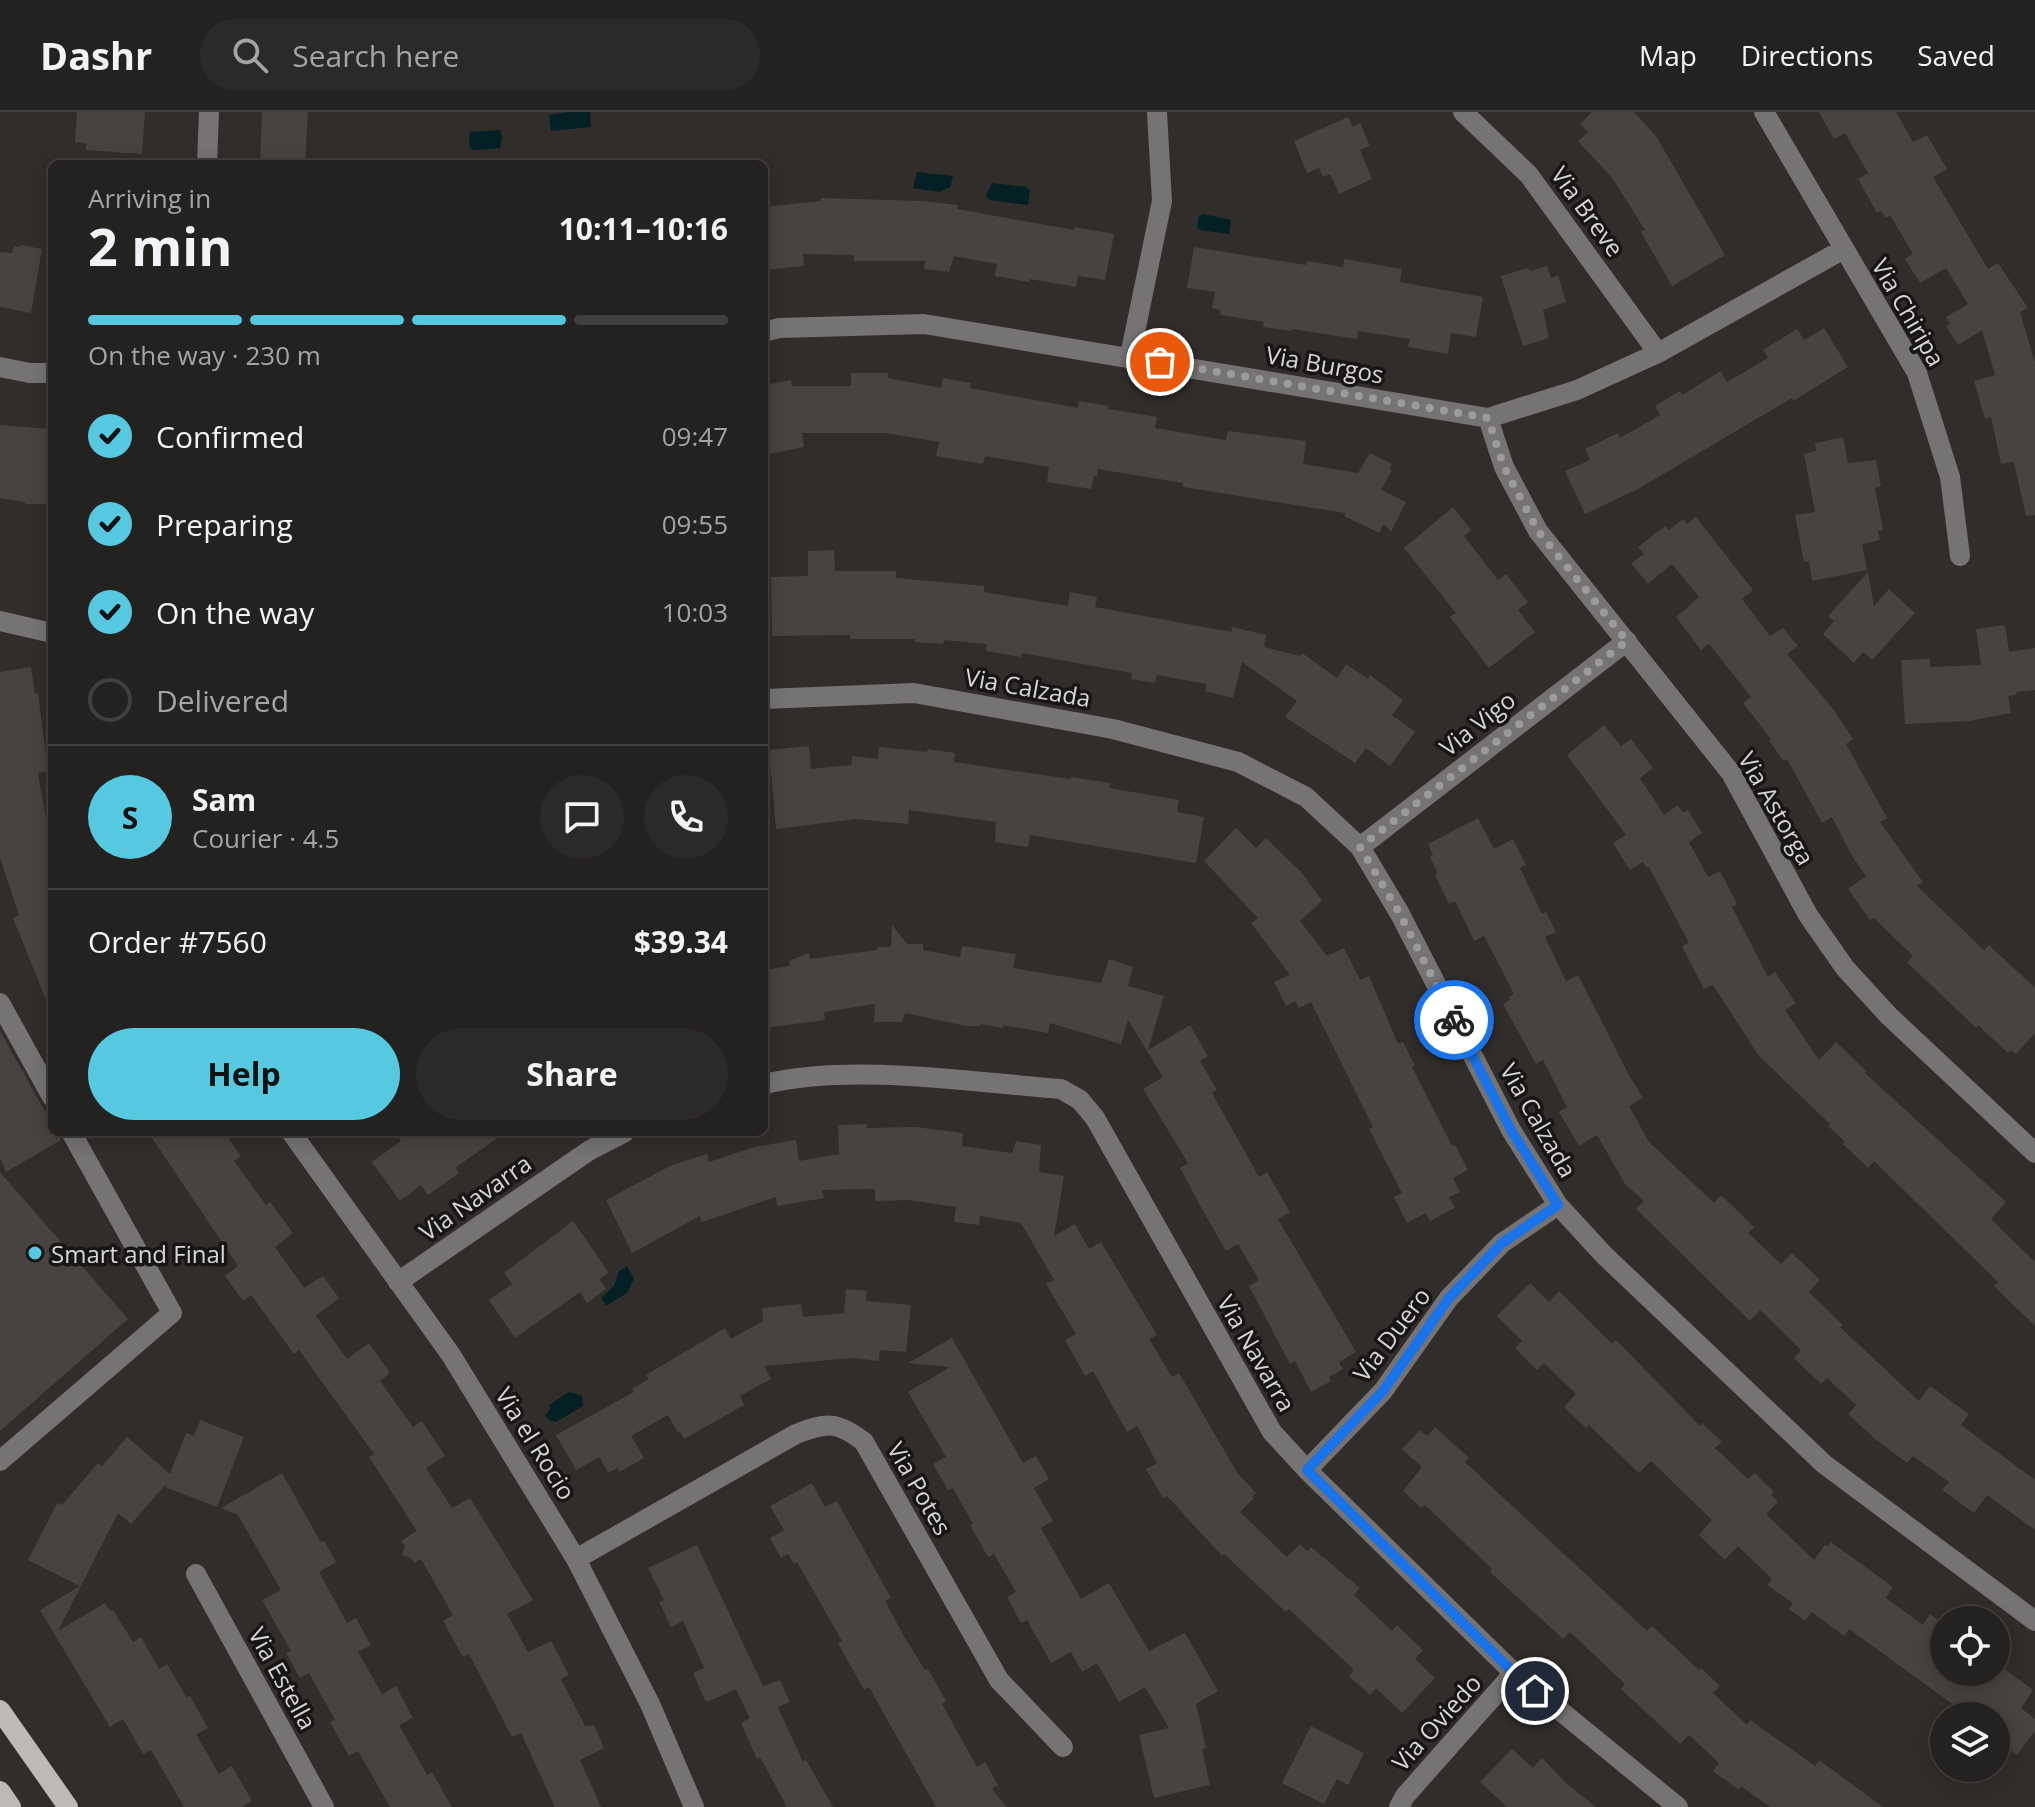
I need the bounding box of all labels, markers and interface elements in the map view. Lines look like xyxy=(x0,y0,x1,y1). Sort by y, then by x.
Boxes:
search box xyxy=(200,19,760,91)
text: Dashr xyxy=(40,29,152,81)
icon: search xyxy=(228,33,272,77)
text: Search here xyxy=(292,35,459,76)
text: Map xyxy=(1639,36,1697,74)
text: Directions xyxy=(1741,36,1873,74)
text: Saved xyxy=(1917,36,1995,74)
street label: Via Breve xyxy=(1544,159,1632,263)
text: Arriving in xyxy=(88,180,211,216)
text: 10:11–10:16 xyxy=(559,208,728,249)
text: 2 min xyxy=(88,210,232,281)
street label: Via Chiripa xyxy=(1865,252,1953,372)
pin xyxy=(1126,328,1194,396)
text: On the way · 230 m xyxy=(88,337,321,373)
street label: Via Burgos xyxy=(1264,337,1386,391)
icon: bag xyxy=(1138,340,1182,384)
icon: check xyxy=(88,414,132,458)
text: Confirmed xyxy=(156,416,304,457)
text: 09:47 xyxy=(662,418,728,454)
icon: check xyxy=(88,502,132,546)
text: Preparing xyxy=(156,504,293,545)
text: 09:55 xyxy=(662,506,728,542)
icon: check xyxy=(88,590,132,634)
text: On the way xyxy=(156,592,314,633)
text: 10:03 xyxy=(662,594,728,630)
street label: Via Calzada xyxy=(963,660,1093,714)
text: Delivered xyxy=(156,680,289,721)
street label: Via Vigo xyxy=(1432,683,1522,763)
street label: Via Astorga xyxy=(1731,745,1823,871)
button: chat xyxy=(540,775,624,859)
button: phone xyxy=(644,775,728,859)
text: Sam xyxy=(192,779,256,820)
text: S xyxy=(122,797,138,838)
text: Courier · 4.5 xyxy=(192,820,339,856)
text: Order #7560 xyxy=(88,921,267,962)
text: $39.34 xyxy=(634,921,728,962)
courier xyxy=(1414,980,1494,1060)
icon: bike xyxy=(1432,998,1476,1042)
button: Help xyxy=(88,1028,400,1120)
button: Share xyxy=(416,1028,728,1120)
street label: Via Calzada xyxy=(1493,1057,1585,1183)
street label: Via Navarra xyxy=(412,1146,538,1248)
place label: Smart and Final xyxy=(51,1237,226,1270)
marker: Smart and Final xyxy=(26,1244,44,1262)
street label: Via Duero xyxy=(1345,1280,1437,1388)
street label: Via Navarra xyxy=(1210,1289,1304,1417)
street label: Via el Rocio xyxy=(488,1380,584,1506)
street label: Via Potes xyxy=(880,1435,960,1541)
map controls xyxy=(1930,1606,2010,1782)
button: locate xyxy=(1930,1606,2010,1686)
street label: Via Estella xyxy=(241,1621,325,1735)
pin xyxy=(1501,1657,1569,1725)
street label: Via Oviedo xyxy=(1384,1667,1488,1777)
icon: home xyxy=(1513,1669,1557,1713)
button: layers xyxy=(1930,1702,2010,1782)

